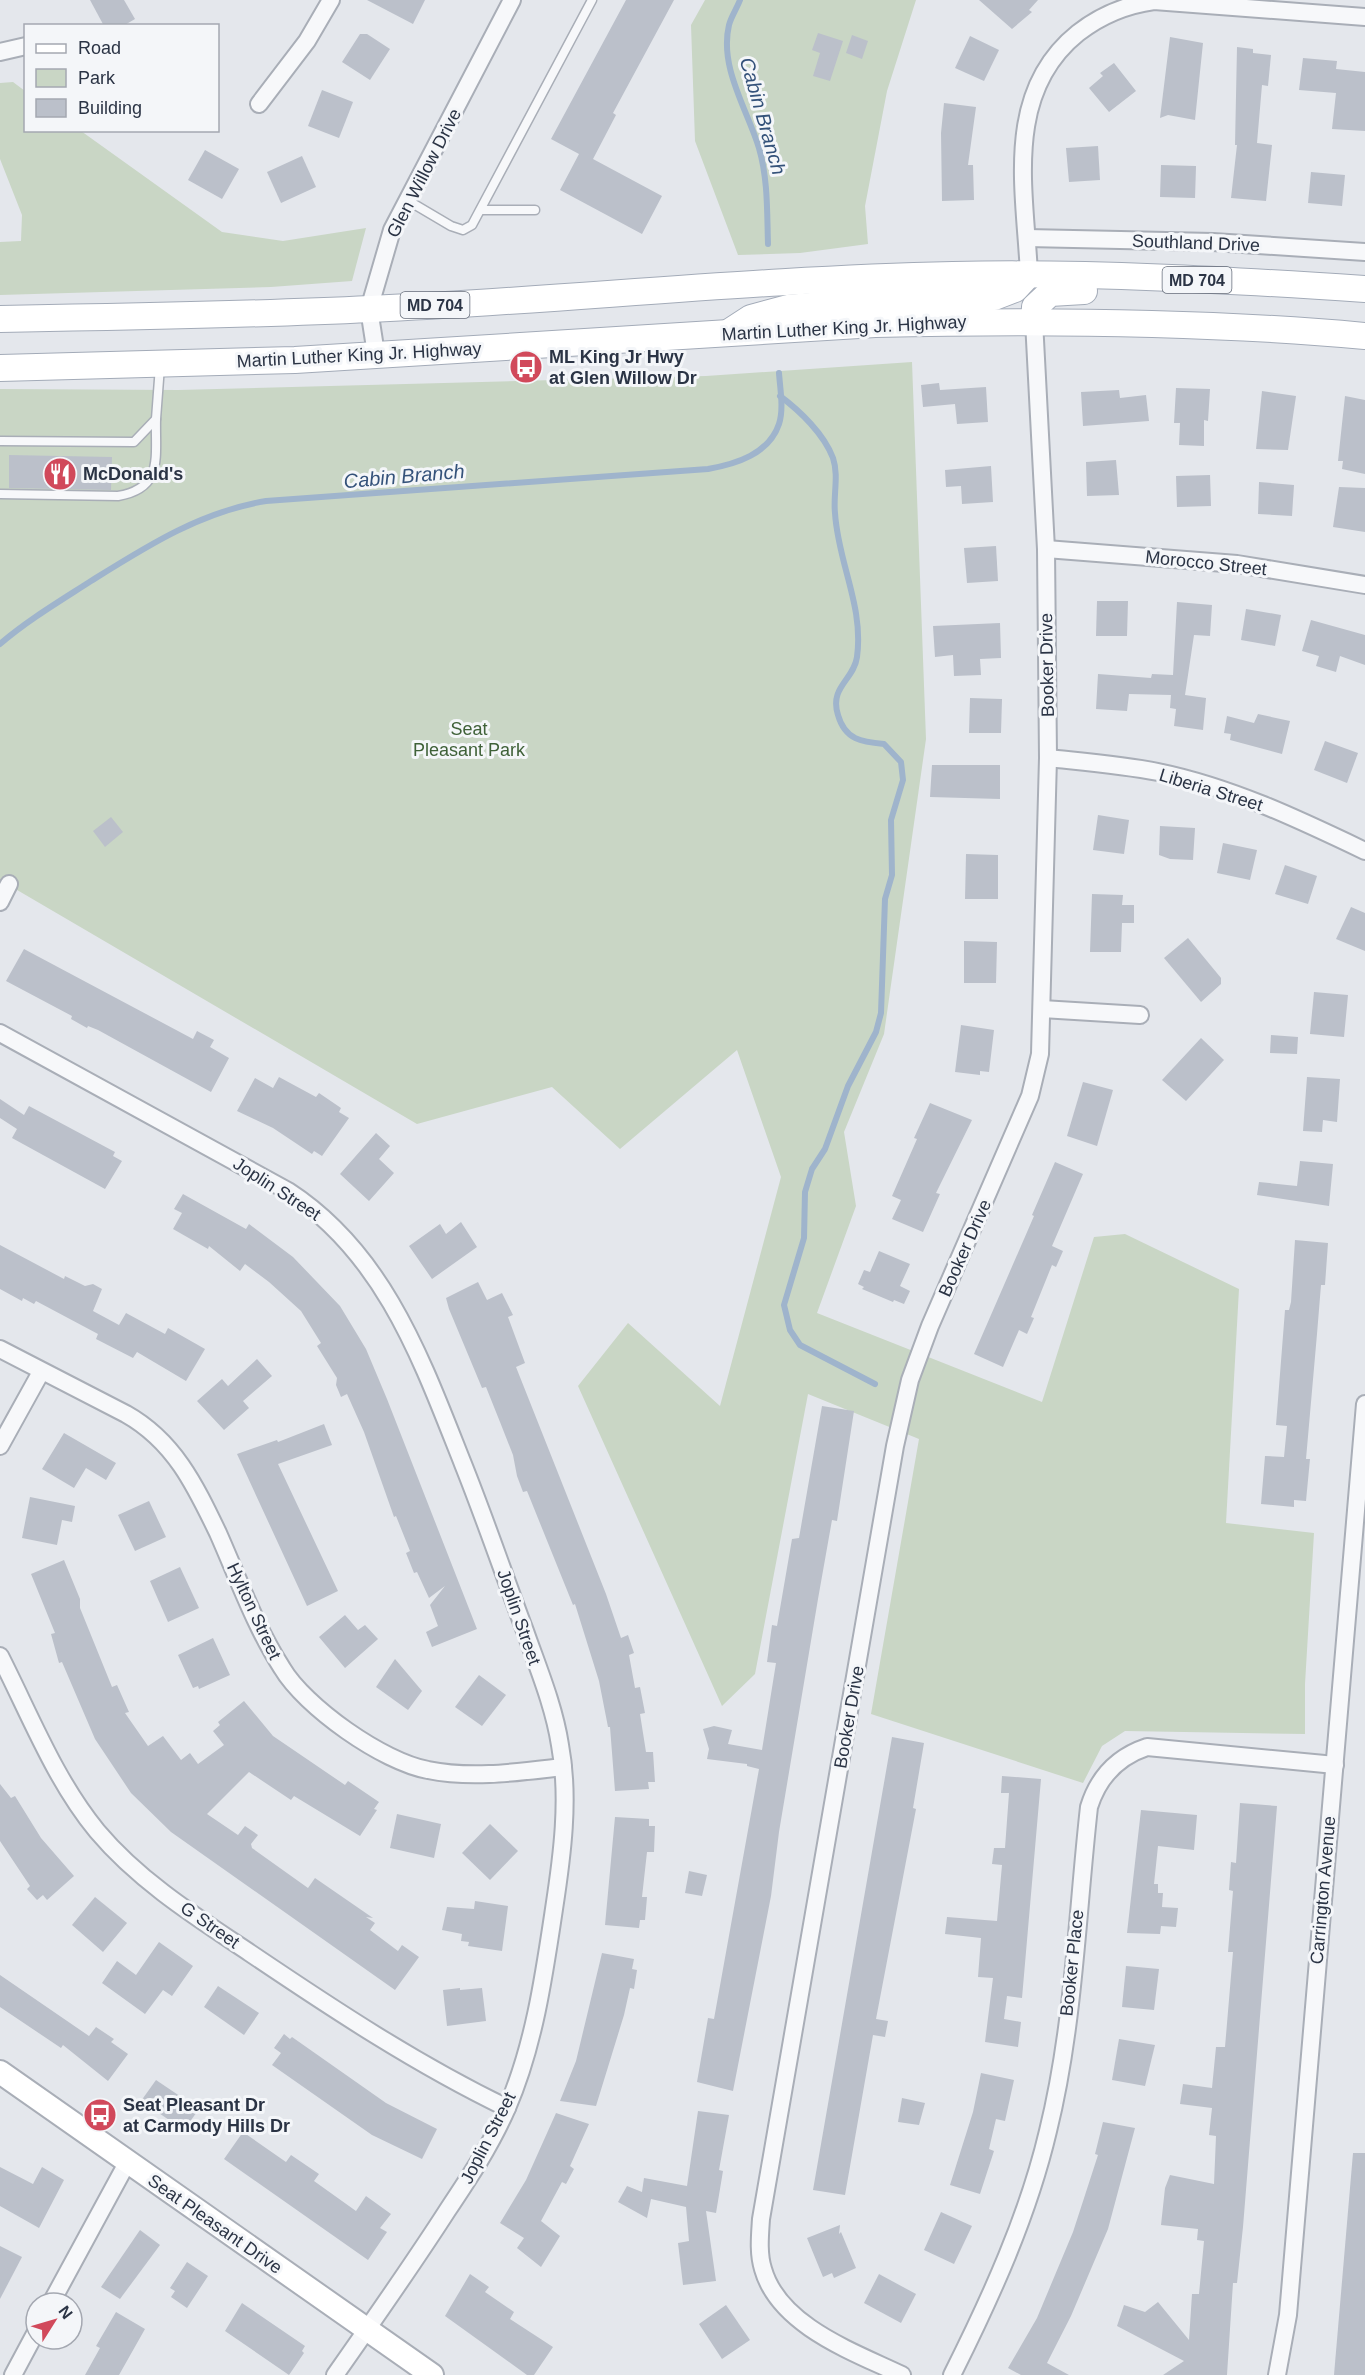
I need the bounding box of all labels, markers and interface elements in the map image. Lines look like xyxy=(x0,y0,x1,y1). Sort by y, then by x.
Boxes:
legend xyxy=(24,24,219,132)
text: Road xyxy=(78,38,121,58)
water label: Cabin Branch xyxy=(736,55,790,177)
text: Park xyxy=(78,68,116,88)
text: Building xyxy=(78,98,142,118)
street label: Glen Willow Drive xyxy=(383,105,465,241)
street label: Southland Drive xyxy=(1132,231,1260,255)
road number: MD 704 xyxy=(1162,267,1232,293)
road number: MD 704 xyxy=(400,292,470,318)
street label: Martin Luther King Jr. Highway xyxy=(721,312,967,344)
street label: Martin Luther King Jr. Highway xyxy=(236,339,482,371)
place label: ML King Jr Hwy at Glen Willow Dr xyxy=(549,347,697,388)
bus stop icon: ML King Jr Hwy at Glen Willow Dr xyxy=(508,349,544,385)
restaurant icon: McDonald's xyxy=(42,456,78,492)
water label: Cabin Branch xyxy=(343,460,465,492)
place label: McDonald's xyxy=(83,464,183,484)
street label: Morocco Street xyxy=(1144,547,1268,579)
street label: Booker Drive xyxy=(1036,613,1058,717)
park label: Seat Pleasant Park xyxy=(413,719,526,760)
street label: Liberia Street xyxy=(1157,765,1265,815)
street label: Joplin Street xyxy=(230,1153,324,1225)
street label: Booker Drive xyxy=(935,1196,995,1300)
street label: Hylton Street xyxy=(223,1560,285,1662)
street label: Joplin Street xyxy=(493,1566,545,1668)
street label: Booker Drive xyxy=(830,1664,868,1770)
street label: Carrington Avenue xyxy=(1307,1815,1339,1965)
street label: G Street xyxy=(177,1898,243,1952)
street label: Booker Place xyxy=(1056,1909,1088,2017)
street label: Joplin Street xyxy=(456,2089,520,2187)
place label: Seat Pleasant Dr at Carmody Hills Dr xyxy=(123,2095,290,2136)
bus stop icon: Seat Pleasant Dr at Carmody Hills Dr xyxy=(82,2097,118,2133)
street label: Seat Pleasant Drive xyxy=(144,2170,286,2278)
north arrow xyxy=(24,2291,84,2351)
text: N xyxy=(55,2303,76,2322)

